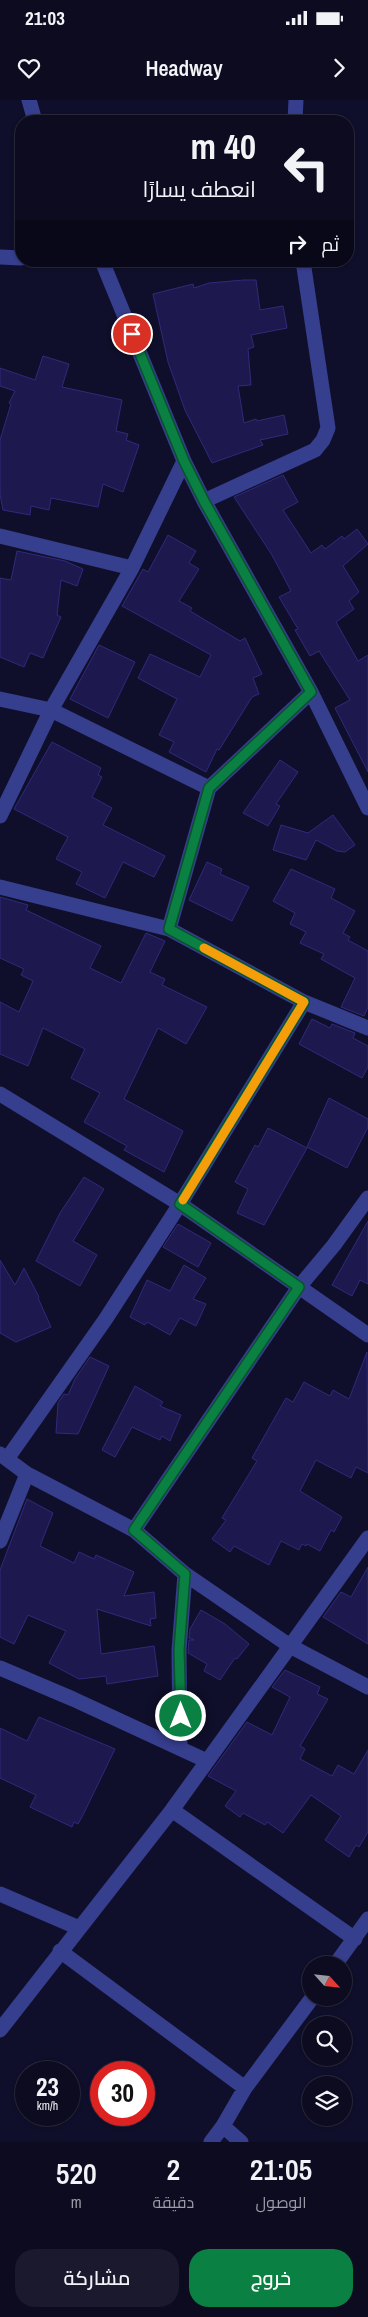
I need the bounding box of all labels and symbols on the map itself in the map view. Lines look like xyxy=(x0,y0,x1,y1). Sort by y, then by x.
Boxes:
pin xyxy=(111,313,153,355)
position arrow xyxy=(154,1689,206,1741)
north arrow xyxy=(302,1956,352,2006)
speed limit sign: 30 xyxy=(90,2061,155,2126)

